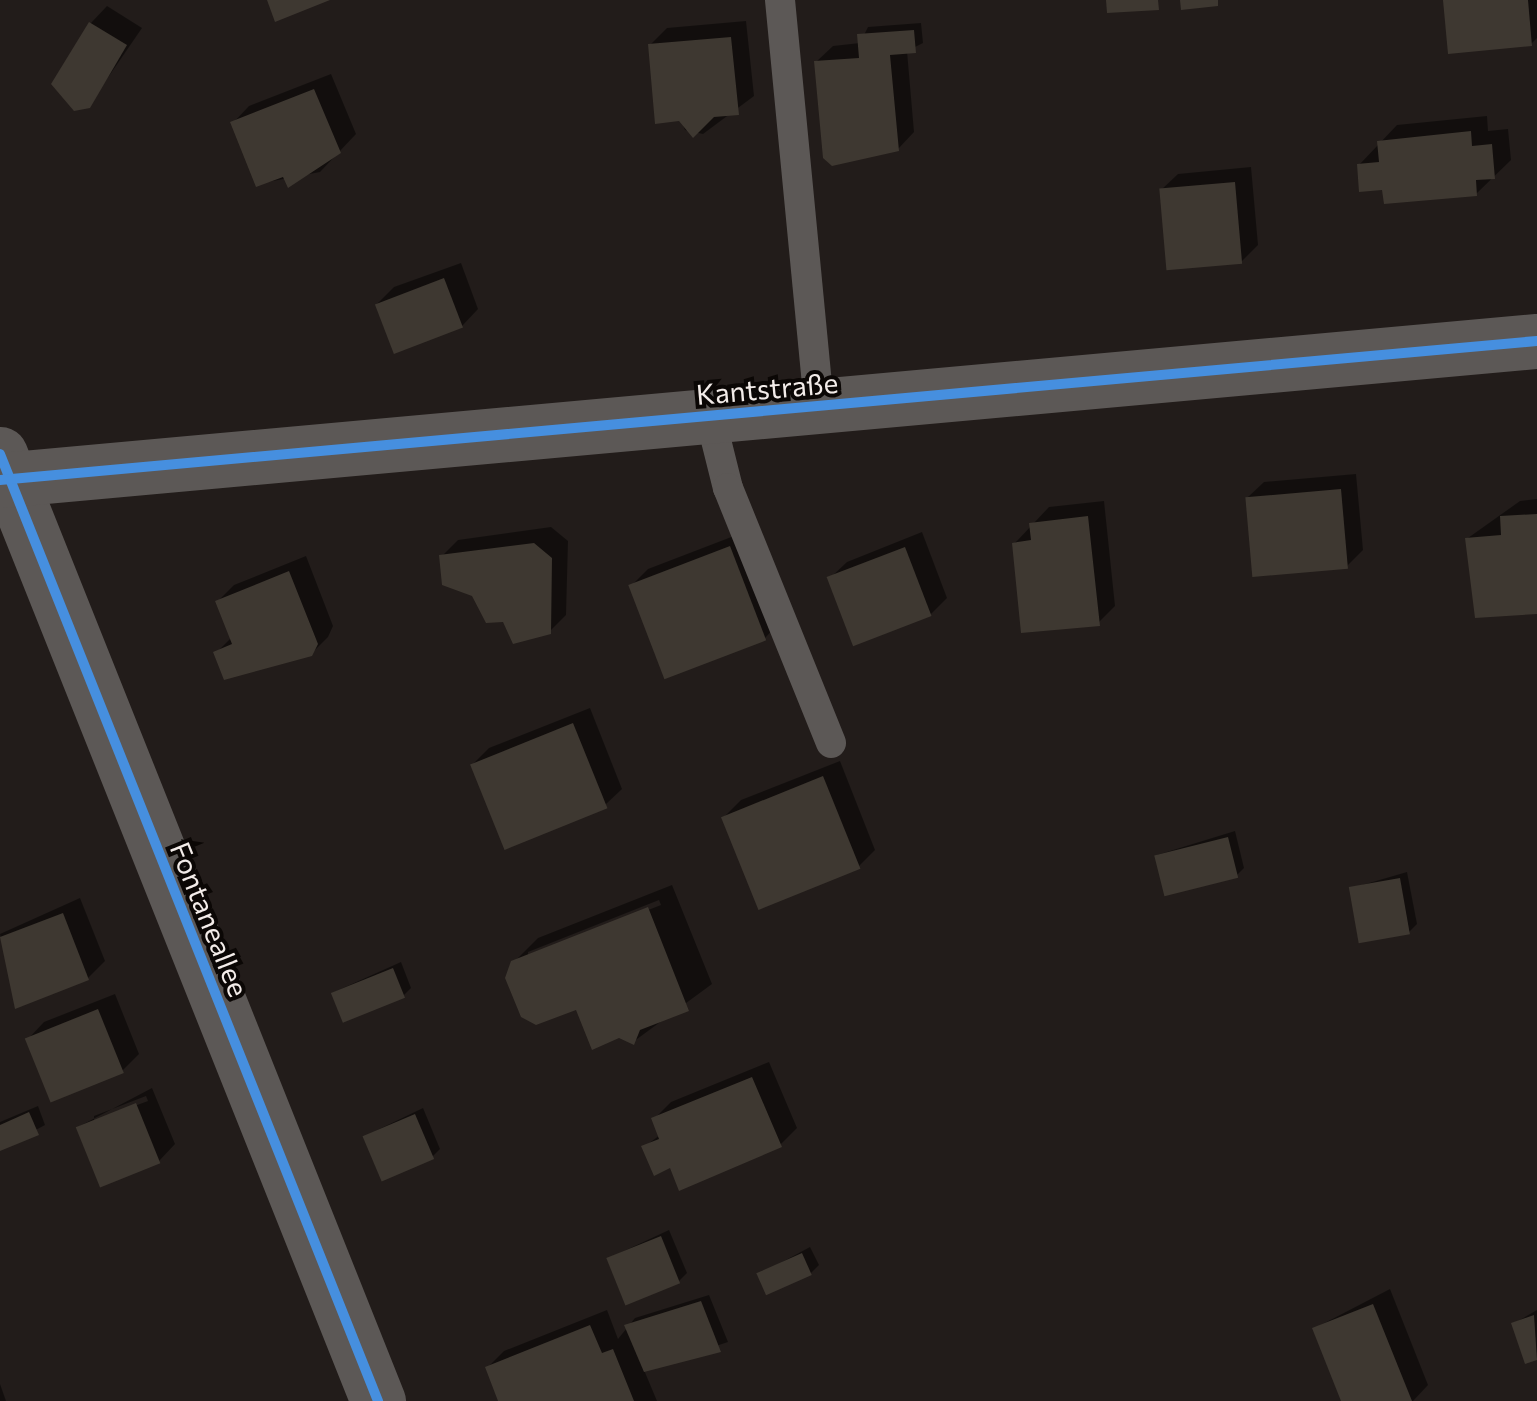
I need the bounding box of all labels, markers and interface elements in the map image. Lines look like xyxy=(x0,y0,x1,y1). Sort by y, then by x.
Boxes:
street label: Kantstraße xyxy=(695,365,839,411)
street label: Fontaneallee xyxy=(164,837,256,1001)

